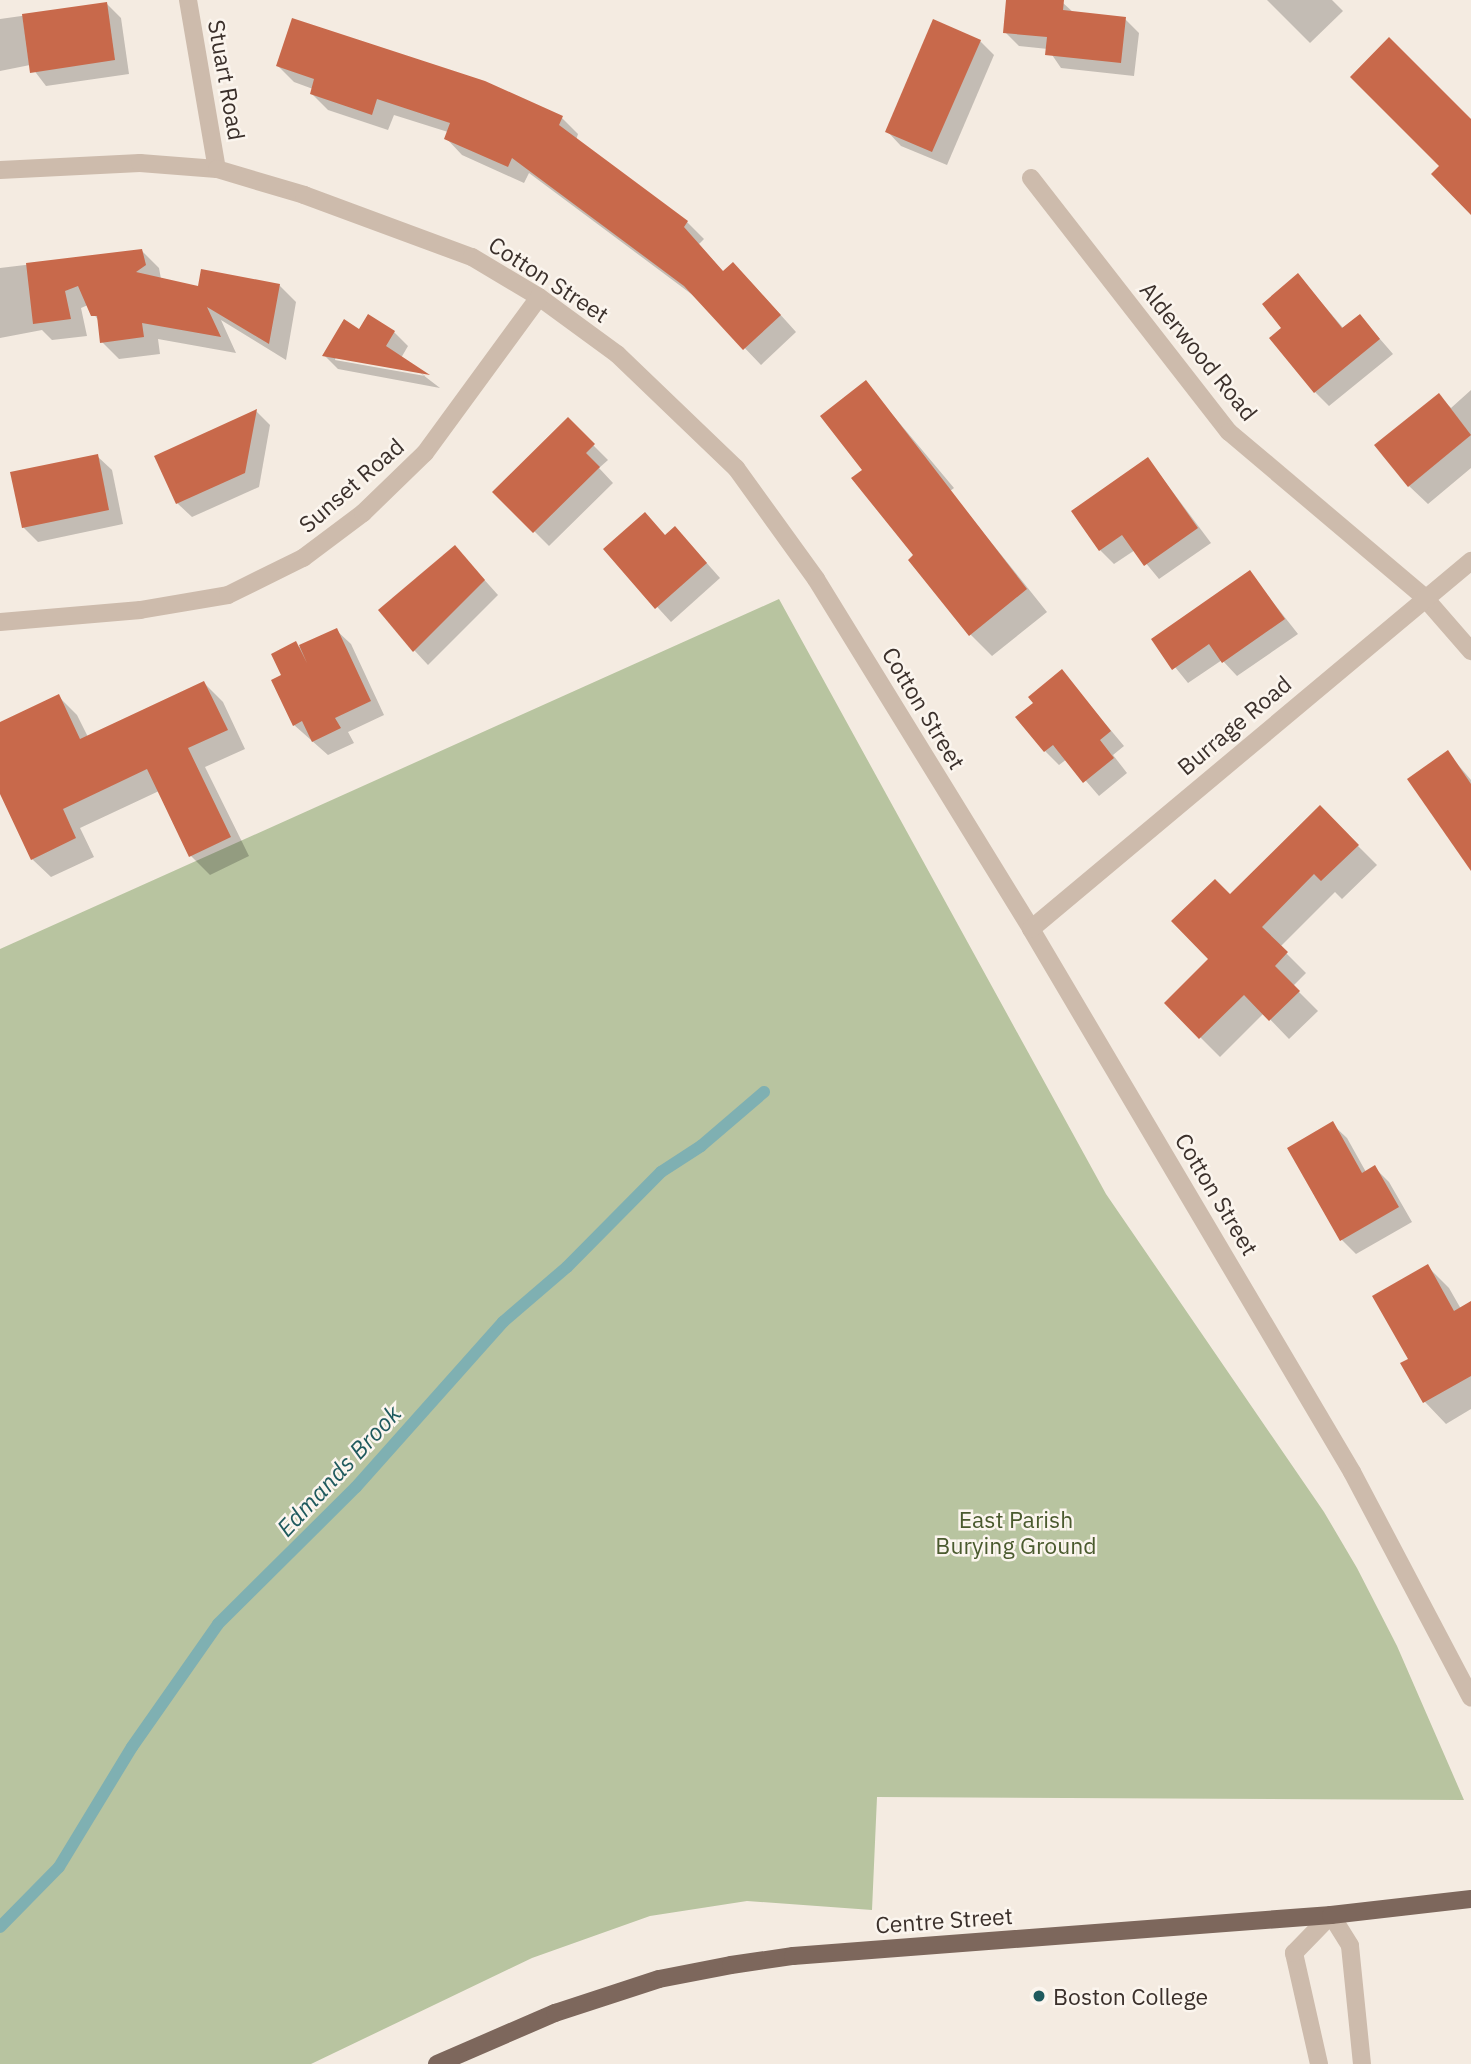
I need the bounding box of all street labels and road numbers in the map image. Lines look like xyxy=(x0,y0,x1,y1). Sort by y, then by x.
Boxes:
street label: Stuart Road xyxy=(203,18,251,142)
street label: Cotton Street xyxy=(484,230,614,328)
street label: Alderwood Road xyxy=(1135,276,1263,426)
street label: Sunset Road xyxy=(293,432,409,538)
street label: Cotton Street xyxy=(877,642,971,774)
street label: Burrage Road xyxy=(1171,669,1297,781)
street label: Cotton Street xyxy=(1170,1128,1264,1260)
street label: Centre Street xyxy=(874,1901,1014,1939)

